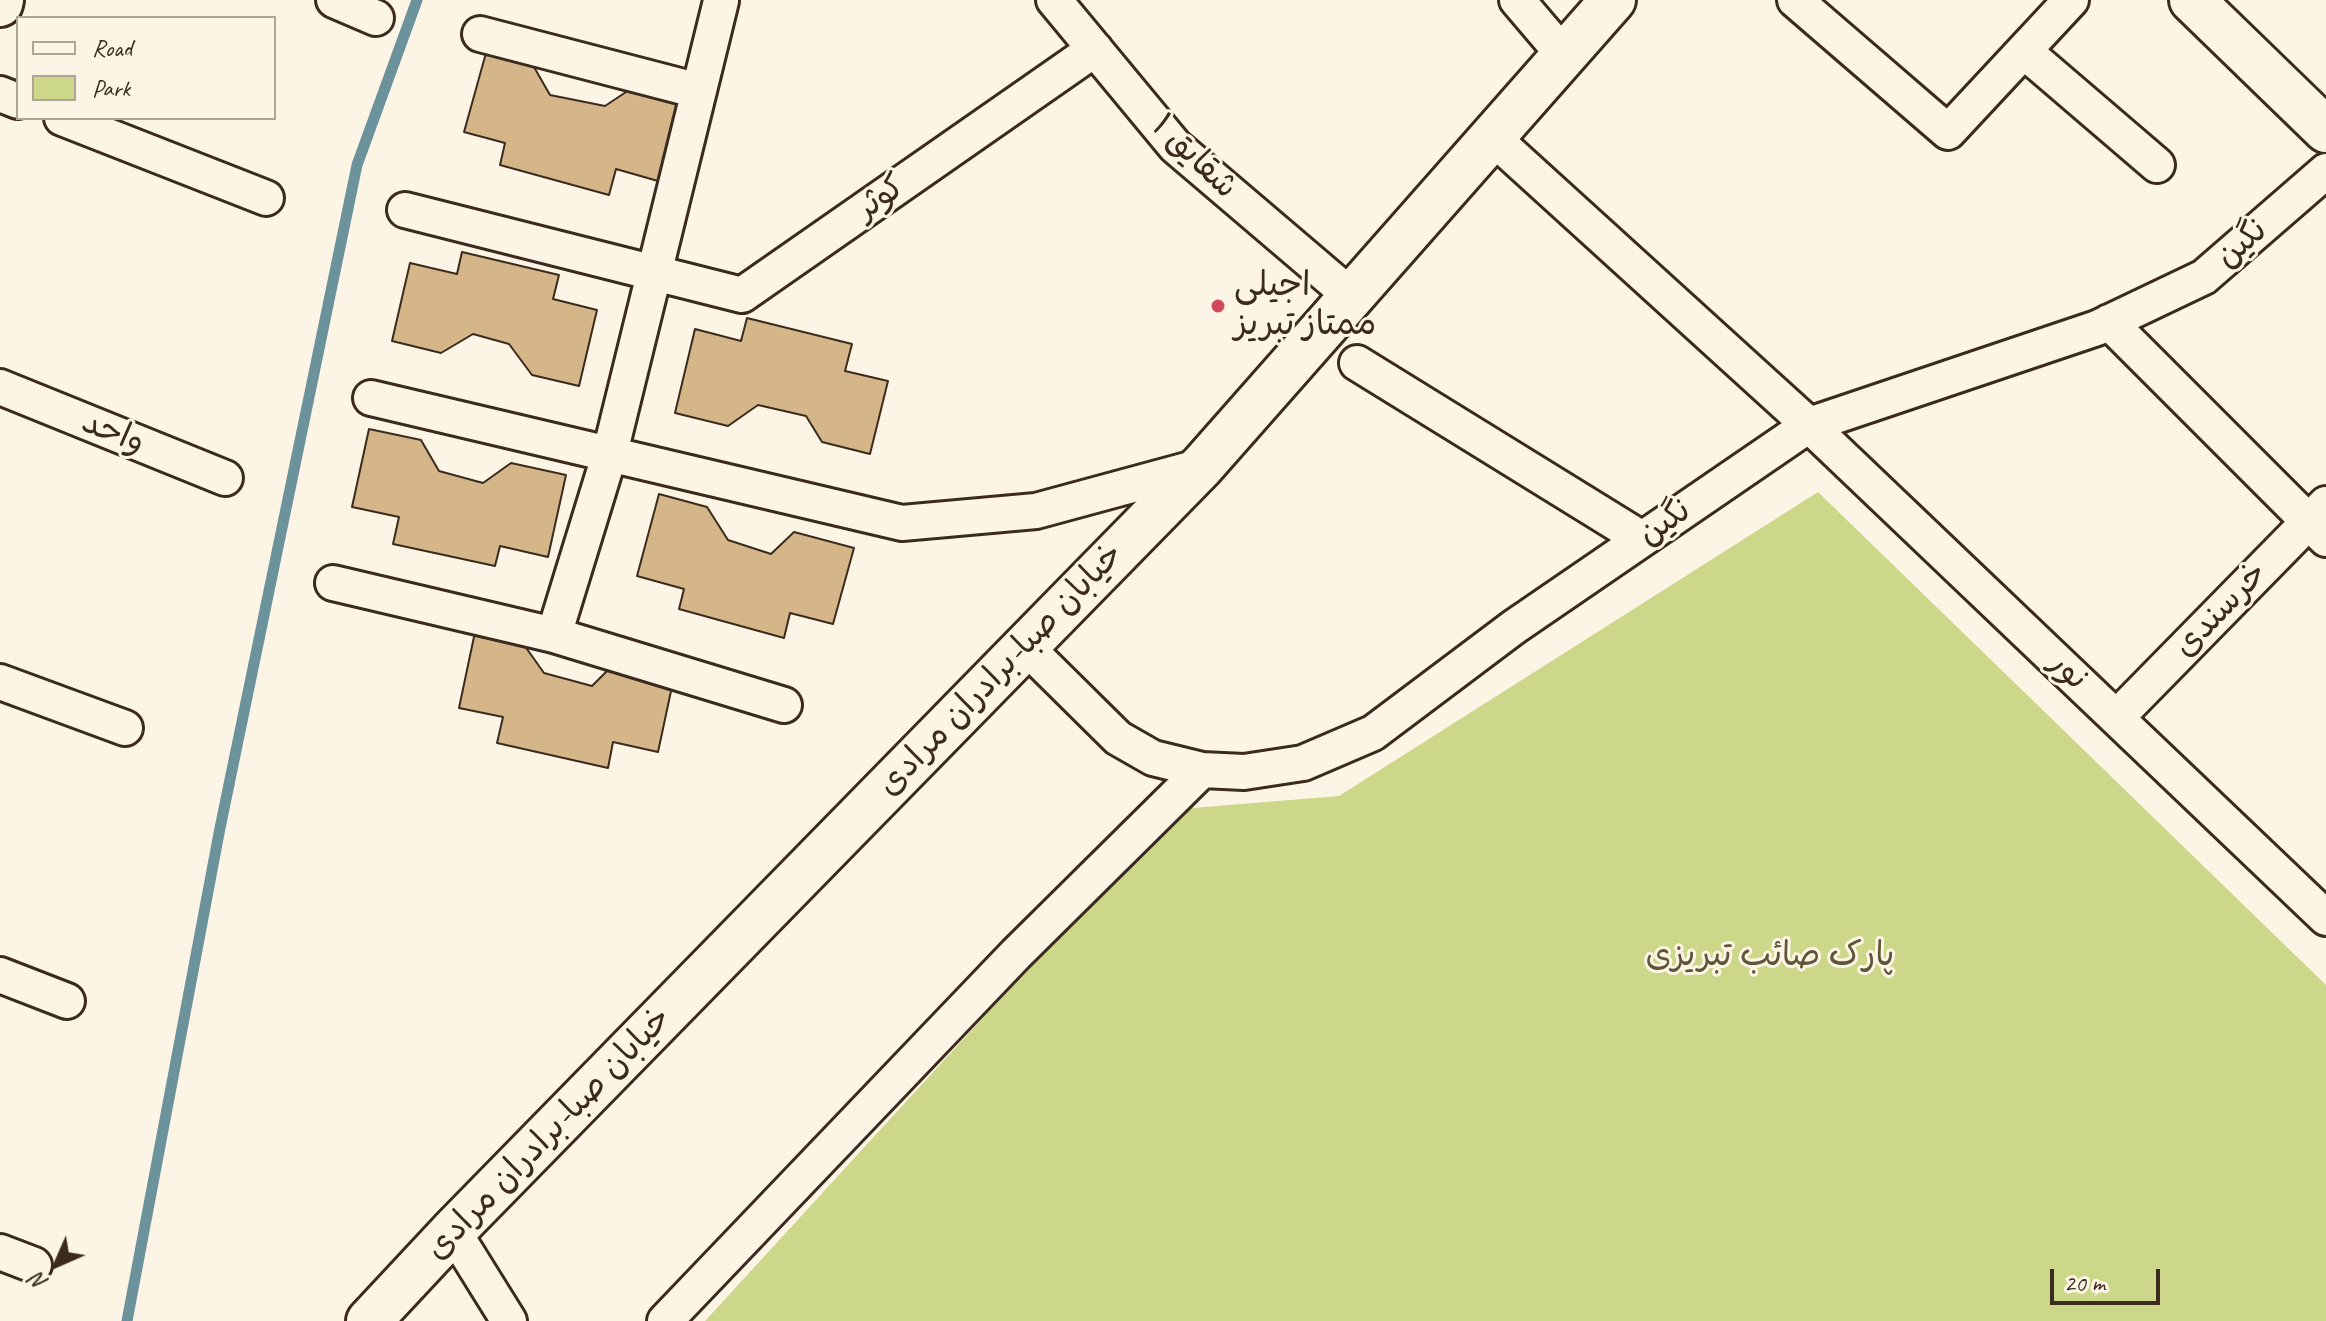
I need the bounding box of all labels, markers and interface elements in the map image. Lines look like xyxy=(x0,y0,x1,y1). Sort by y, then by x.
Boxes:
legend xyxy=(16,16,276,120)
text: Road xyxy=(92,33,132,63)
text: Park xyxy=(92,73,130,103)
street label: شقایق ۱ xyxy=(1142,106,1246,208)
street label: کوثر xyxy=(848,166,914,230)
street label: نگین xyxy=(2208,211,2276,277)
place label: اجیلی ممتاز تبریز xyxy=(1234,266,1376,346)
marker: اجیلی ممتاز تبریز xyxy=(1209,297,1227,315)
street label: واحد xyxy=(75,402,151,464)
street label: نگین xyxy=(1631,491,1699,555)
street label: خیابان صبا-برادران مرادی xyxy=(870,535,1132,805)
street label: خرسندی xyxy=(2165,554,2277,666)
street label: نور xyxy=(2040,643,2096,699)
park label: پارک صائب تبریزی xyxy=(1646,936,1894,976)
street label: خیابان صبا-برادران مرادی xyxy=(418,999,680,1269)
north arrow xyxy=(16,1225,96,1305)
scale bar xyxy=(2054,1253,2164,1303)
text: N xyxy=(24,1267,54,1297)
text: 20 m xyxy=(2064,1268,2105,1298)

